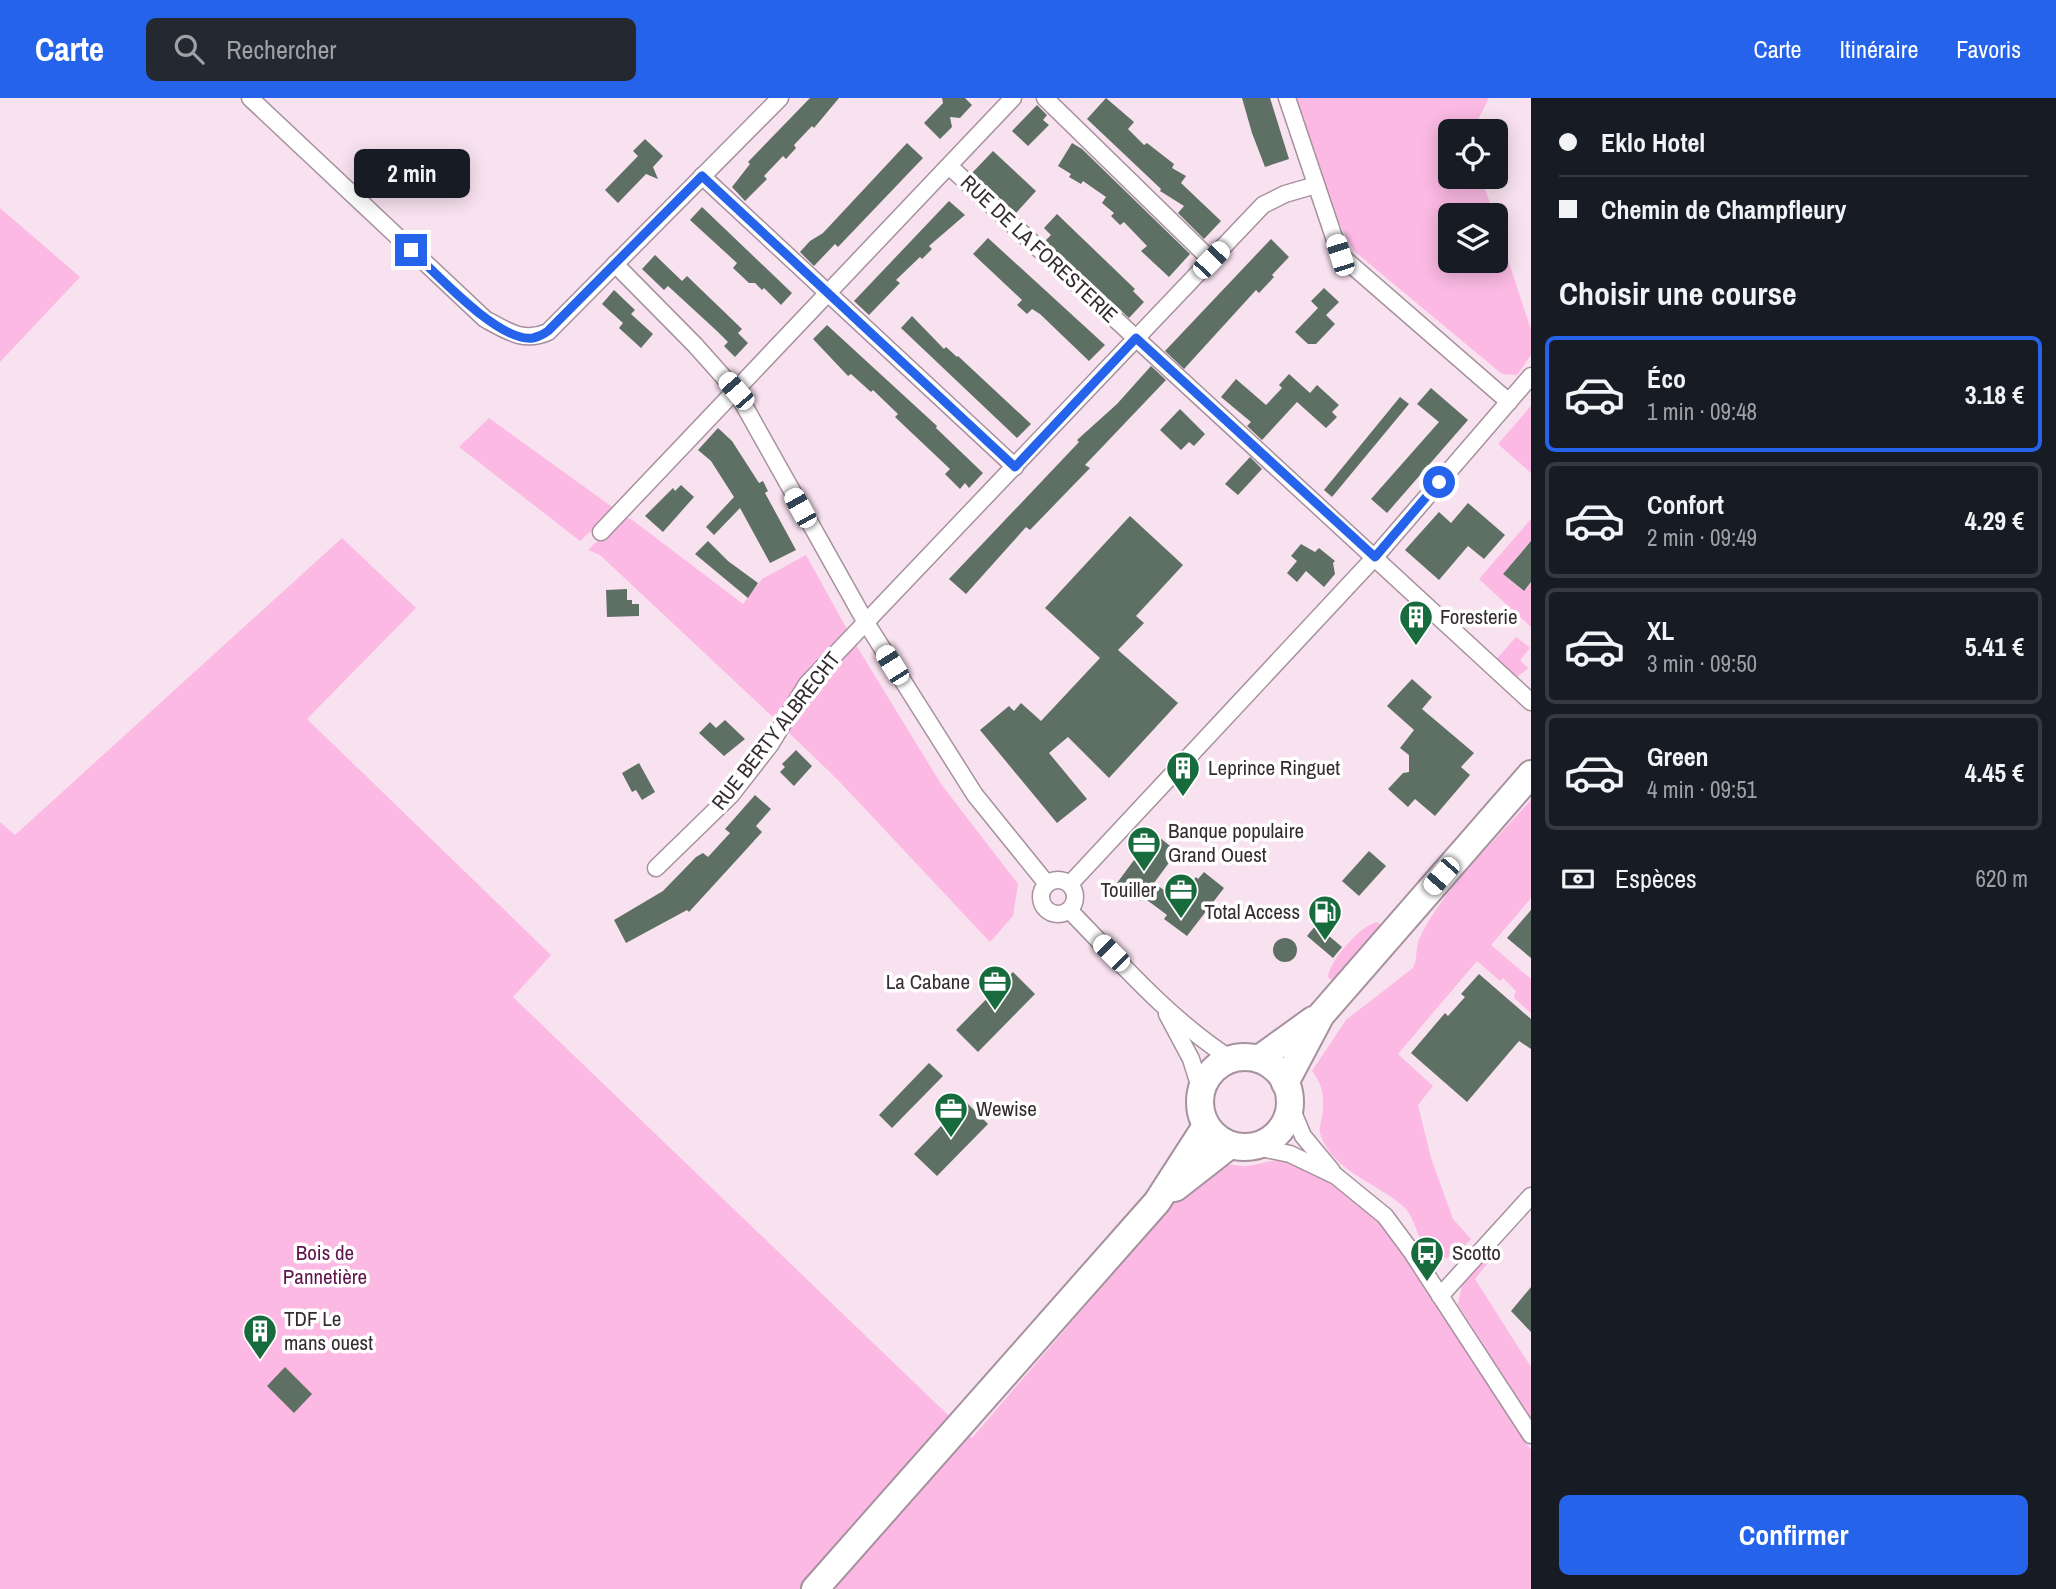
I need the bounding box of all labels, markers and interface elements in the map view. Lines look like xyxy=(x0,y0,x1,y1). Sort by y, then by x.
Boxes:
search box xyxy=(146,18,636,81)
text: Carte xyxy=(35,27,104,71)
icon: search xyxy=(170,30,208,68)
text: Rechercher xyxy=(226,32,336,67)
text: Carte xyxy=(1753,33,1802,65)
text: Itinéraire xyxy=(1840,33,1918,65)
text: Favoris xyxy=(1956,33,2021,65)
map controls xyxy=(1438,119,1508,273)
button: locate xyxy=(1438,119,1508,189)
text: Eklo Hotel xyxy=(1601,125,1705,160)
callout: 2 min xyxy=(353,149,469,198)
text: 2 min xyxy=(387,158,437,189)
street label: RUE DE LA FORESTERIE xyxy=(955,168,1124,329)
text: Chemin de Champfleury xyxy=(1601,192,1846,227)
button: layers xyxy=(1438,203,1508,273)
car xyxy=(1324,232,1357,278)
route end xyxy=(395,234,427,266)
car xyxy=(1189,238,1234,282)
text: Choisir une course xyxy=(1559,272,1797,315)
text: Éco xyxy=(1647,361,1686,396)
icon: car xyxy=(1563,363,1626,426)
car xyxy=(715,368,758,414)
text: 3.18 € xyxy=(1965,377,2024,412)
text: 1 min · 09:48 xyxy=(1647,396,1757,427)
route start xyxy=(1423,466,1455,498)
car xyxy=(781,485,820,531)
text: Confort xyxy=(1647,487,1724,522)
icon: car xyxy=(1563,489,1626,552)
text: 4.29 € xyxy=(1965,503,2024,538)
text: 2 min · 09:49 xyxy=(1647,522,1757,553)
building icon: Foresterie xyxy=(1397,598,1435,647)
place label: Foresterie xyxy=(1440,602,1518,631)
text: XL xyxy=(1647,613,1674,648)
icon: car xyxy=(1563,615,1626,678)
text: 5.41 € xyxy=(1965,629,2024,664)
car xyxy=(872,642,913,688)
street label: RUE BERTY ALBRECHT xyxy=(705,645,847,816)
text: 3 min · 09:50 xyxy=(1647,648,1757,679)
text: Green xyxy=(1647,739,1709,774)
icon: car xyxy=(1563,741,1626,804)
building icon: Leprince Ringuet xyxy=(1164,749,1202,798)
place label: Leprince Ringuet xyxy=(1208,753,1340,782)
text: 4.45 € xyxy=(1965,755,2024,790)
text: 4 min · 09:51 xyxy=(1647,774,1757,805)
place label: Banque populaire Grand Ouest xyxy=(1168,816,1304,869)
office icon: Banque populaire Grand Ouest xyxy=(1125,824,1163,873)
car xyxy=(1420,853,1463,899)
icon: cash xyxy=(1559,860,1597,898)
text: Espèces xyxy=(1615,861,1697,896)
text: 620 m xyxy=(1976,863,2028,894)
office icon: Touiller xyxy=(1162,871,1200,920)
place label: Touiller xyxy=(1100,875,1156,904)
fuel station icon: Total Access xyxy=(1306,893,1344,942)
place label: Total Access xyxy=(1204,897,1300,926)
car xyxy=(1089,931,1134,975)
office icon: La Cabane xyxy=(976,963,1014,1012)
place label: La Cabane xyxy=(886,967,970,996)
office icon: Wewise xyxy=(932,1090,970,1139)
place label: Wewise xyxy=(976,1094,1037,1123)
bus stop icon: Scotto xyxy=(1408,1234,1446,1283)
park label: Bois de Pannetière xyxy=(283,1238,367,1291)
place label: Scotto xyxy=(1452,1238,1501,1267)
place label: TDF Le mans ouest xyxy=(284,1304,373,1357)
building icon: TDF Le mans ouest xyxy=(241,1312,279,1361)
button: Confirmer xyxy=(1559,1495,2028,1575)

